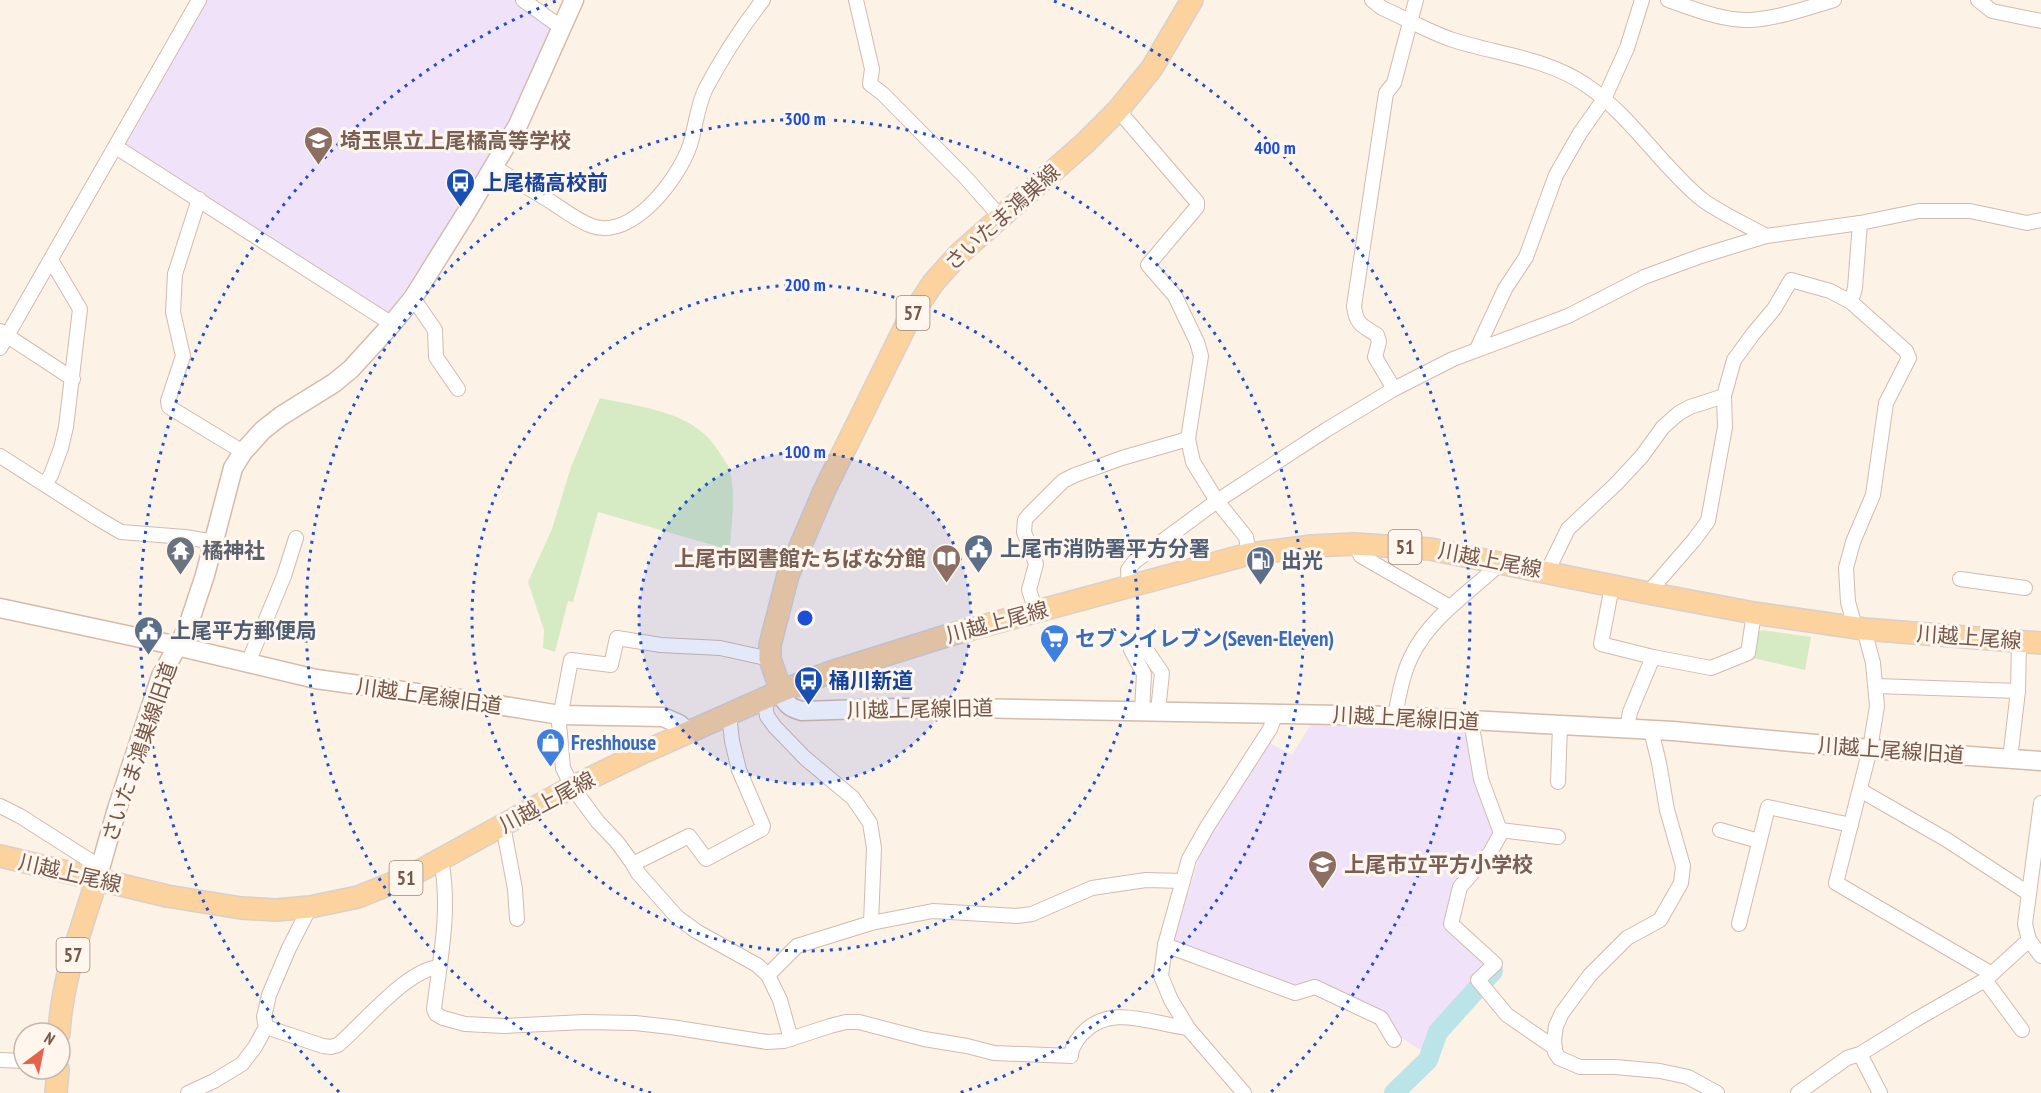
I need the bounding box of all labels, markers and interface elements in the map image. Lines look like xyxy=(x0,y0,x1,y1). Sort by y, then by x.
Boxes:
text: 300 m xyxy=(784,107,826,130)
school or university icon: 埼玉県立上尾橘高等学校 xyxy=(303,124,335,166)
place label: 埼玉県立上尾橘高等学校 xyxy=(340,127,571,154)
text: 400 m xyxy=(1254,136,1296,159)
street label: さいたま鴻巣線 xyxy=(939,158,1065,276)
bus stop icon: 上尾橘高校前 xyxy=(445,166,477,208)
place label: 上尾橘高校前 xyxy=(482,169,608,196)
text: 200 m xyxy=(784,273,826,296)
road number: 57 xyxy=(896,296,930,330)
text: 100 m xyxy=(784,440,826,463)
road number: 51 xyxy=(1388,530,1422,564)
public building icon: 上尾市消防署平方分署 xyxy=(963,532,995,574)
temple icon: 橘神社 xyxy=(165,534,197,576)
place label: 上尾市消防署平方分署 xyxy=(1000,535,1210,562)
place label: 橘神社 xyxy=(202,537,265,564)
street label: 川越上尾線 xyxy=(1436,537,1544,583)
library icon: 上尾市図書館たちばな分館 xyxy=(931,542,963,584)
fuel station icon: 出光 xyxy=(1244,544,1276,586)
place label: 上尾市図書館たちばな分館 xyxy=(674,545,926,572)
place label: 出光 xyxy=(1281,547,1323,574)
street label: 川越上尾線 xyxy=(943,595,1051,649)
centre of rings xyxy=(795,608,815,628)
public building icon: 上尾平方郵便局 xyxy=(133,614,165,656)
place label: 上尾平方郵便局 xyxy=(170,617,317,644)
street label: 川越上尾線 xyxy=(1916,620,2022,654)
supermarket icon: セブンイレブン(Seven-Eleven) xyxy=(1038,622,1070,664)
place label: セブンイレブン(Seven-Eleven) xyxy=(1075,625,1334,652)
street label: さいたま鴻巣線旧道 xyxy=(96,659,182,845)
bus stop icon: 桶川新道 xyxy=(792,664,824,706)
place label: 桶川新道 xyxy=(829,667,913,694)
street label: 川越上尾線旧道 xyxy=(354,672,504,720)
street label: 川越上尾線旧道 xyxy=(846,694,994,724)
street label: 川越上尾線旧道 xyxy=(1332,701,1480,735)
shop icon: Freshhouse xyxy=(534,726,566,768)
place label: Freshhouse xyxy=(571,729,656,756)
street label: 川越上尾線旧道 xyxy=(1817,731,1965,769)
street label: 川越上尾線 xyxy=(494,765,600,839)
street label: 川越上尾線 xyxy=(16,848,124,898)
school or university icon: 上尾市立平方小学校 xyxy=(1307,848,1339,890)
place label: 上尾市立平方小学校 xyxy=(1344,851,1533,878)
road number: 51 xyxy=(390,861,422,895)
road number: 57 xyxy=(56,938,90,972)
north arrow xyxy=(12,1021,72,1081)
text: N xyxy=(41,1028,59,1049)

